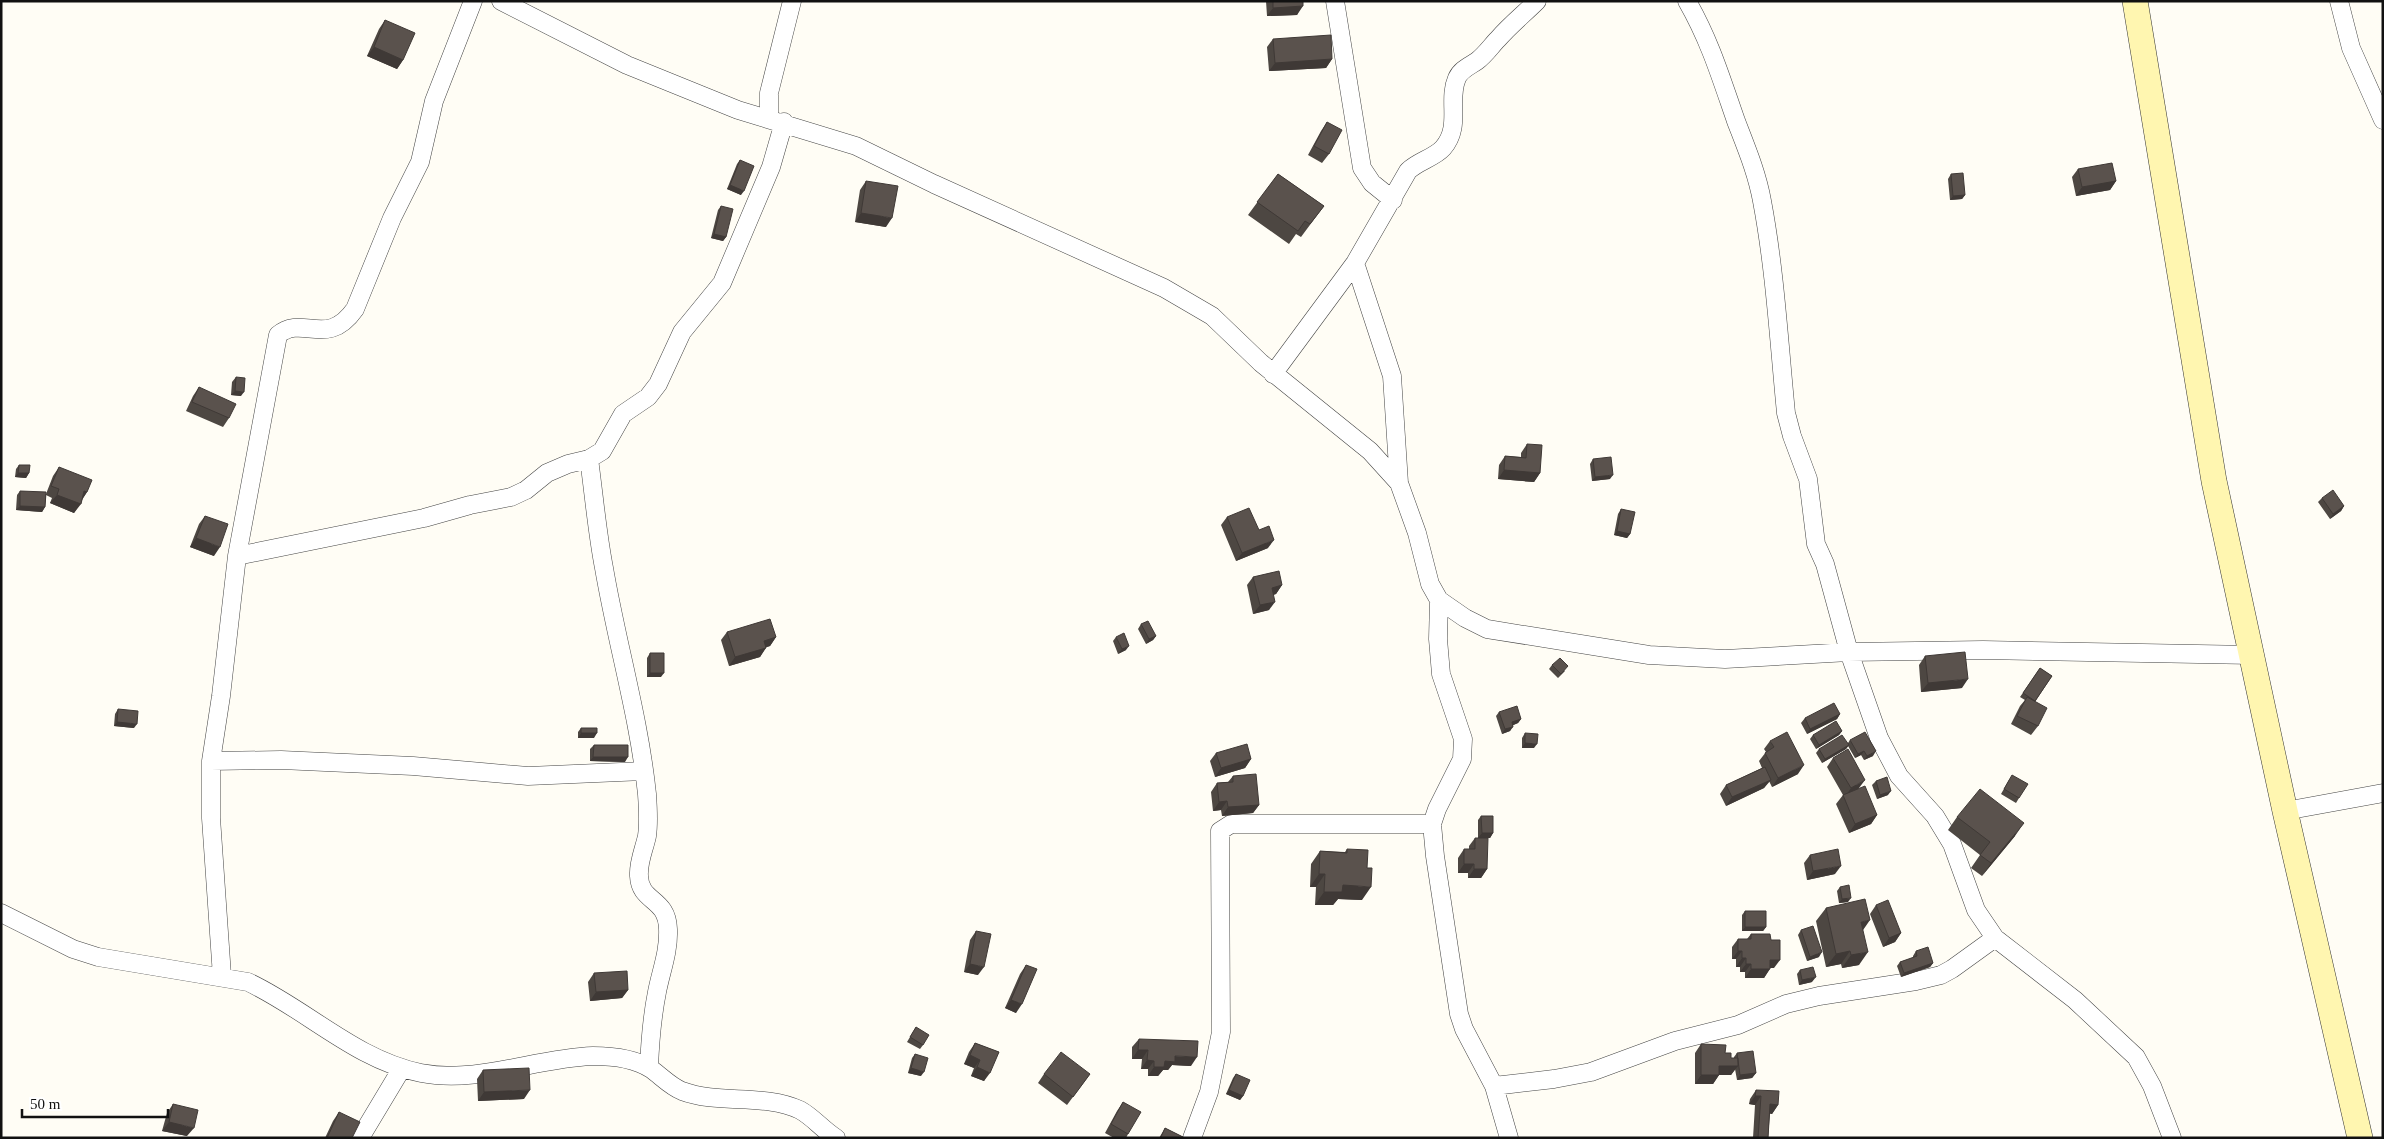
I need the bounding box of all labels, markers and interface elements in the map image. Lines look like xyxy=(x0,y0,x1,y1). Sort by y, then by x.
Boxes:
scale bar xyxy=(22,1086,169,1118)
text: 50 m xyxy=(30,1096,61,1112)

